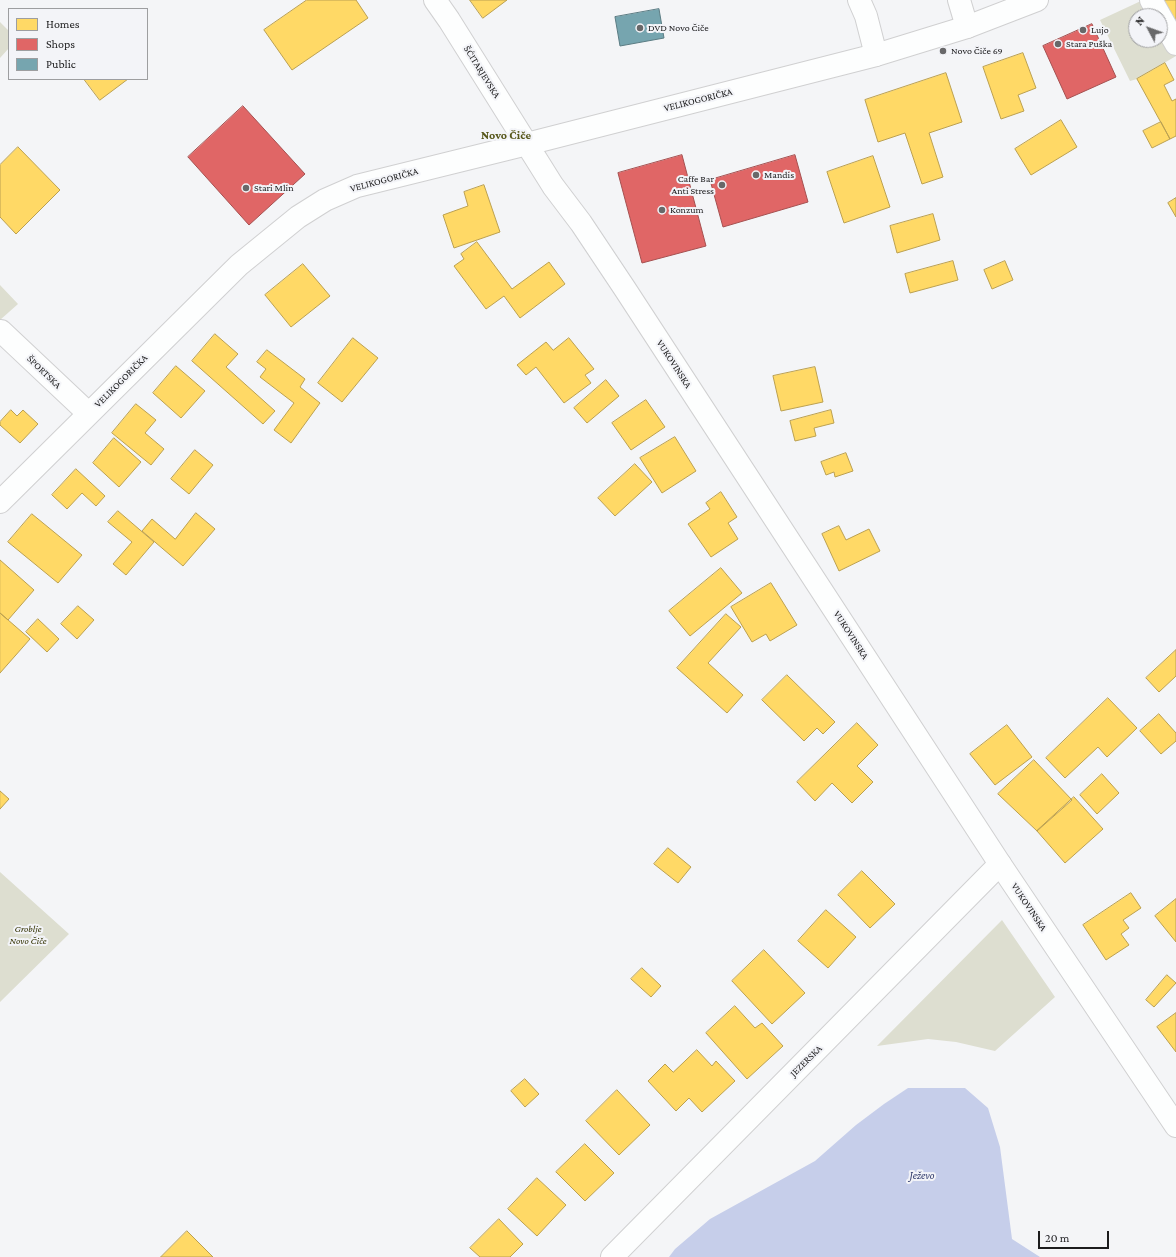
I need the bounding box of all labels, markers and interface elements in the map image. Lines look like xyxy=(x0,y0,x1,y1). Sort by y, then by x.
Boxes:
legend xyxy=(8,8,148,80)
north arrow xyxy=(1128,8,1168,48)
text: N xyxy=(1133,14,1147,28)
text: Homes xyxy=(46,17,79,31)
place label: DVD Novo Čiče xyxy=(648,22,709,34)
marker: DVD Novo Čiče xyxy=(635,23,645,33)
place label: Lujo xyxy=(1091,24,1109,36)
marker: Lujo xyxy=(1078,25,1088,35)
text: Shops xyxy=(46,37,75,51)
place label: Stara Puška xyxy=(1066,38,1112,50)
marker: Stara Puška xyxy=(1053,39,1063,49)
street label: ŠĆITARJEVSKA xyxy=(461,44,503,100)
place label: Novo Čiče 69 xyxy=(951,45,1003,57)
marker: Novo Čiče 69 xyxy=(938,46,948,56)
text: Public xyxy=(46,57,76,71)
street label: VELIKOGORIČKA xyxy=(662,86,734,114)
district label: Novo Čiče xyxy=(481,128,531,142)
street label: VELIKOGORIČKA xyxy=(349,165,419,195)
place label: Mandis xyxy=(764,169,794,181)
marker: Mandis xyxy=(751,170,761,180)
place label: Caffe Bar Anti Stress xyxy=(672,173,714,196)
marker: Caffe Bar Anti Stress xyxy=(717,180,727,190)
place label: Stari Mlin xyxy=(254,182,294,194)
marker: Stari Mlin xyxy=(241,183,251,193)
place label: Konzum xyxy=(670,204,704,216)
marker: Konzum xyxy=(657,205,667,215)
street label: VUKOVINSKA xyxy=(654,337,694,391)
street label: VELIKOGORIČKA xyxy=(92,352,150,410)
street label: ŠPORTSKA xyxy=(24,353,64,391)
street label: VUKOVINSKA xyxy=(831,608,871,662)
street label: VUKOVINSKA xyxy=(1009,881,1049,933)
park label: Groblje Novo Čiče xyxy=(10,923,46,946)
street label: JEZERSKA xyxy=(787,1042,825,1080)
water label: Ježevo xyxy=(909,1169,935,1183)
scale bar xyxy=(1040,1223,1111,1249)
text: 20 m xyxy=(1045,1231,1069,1245)

